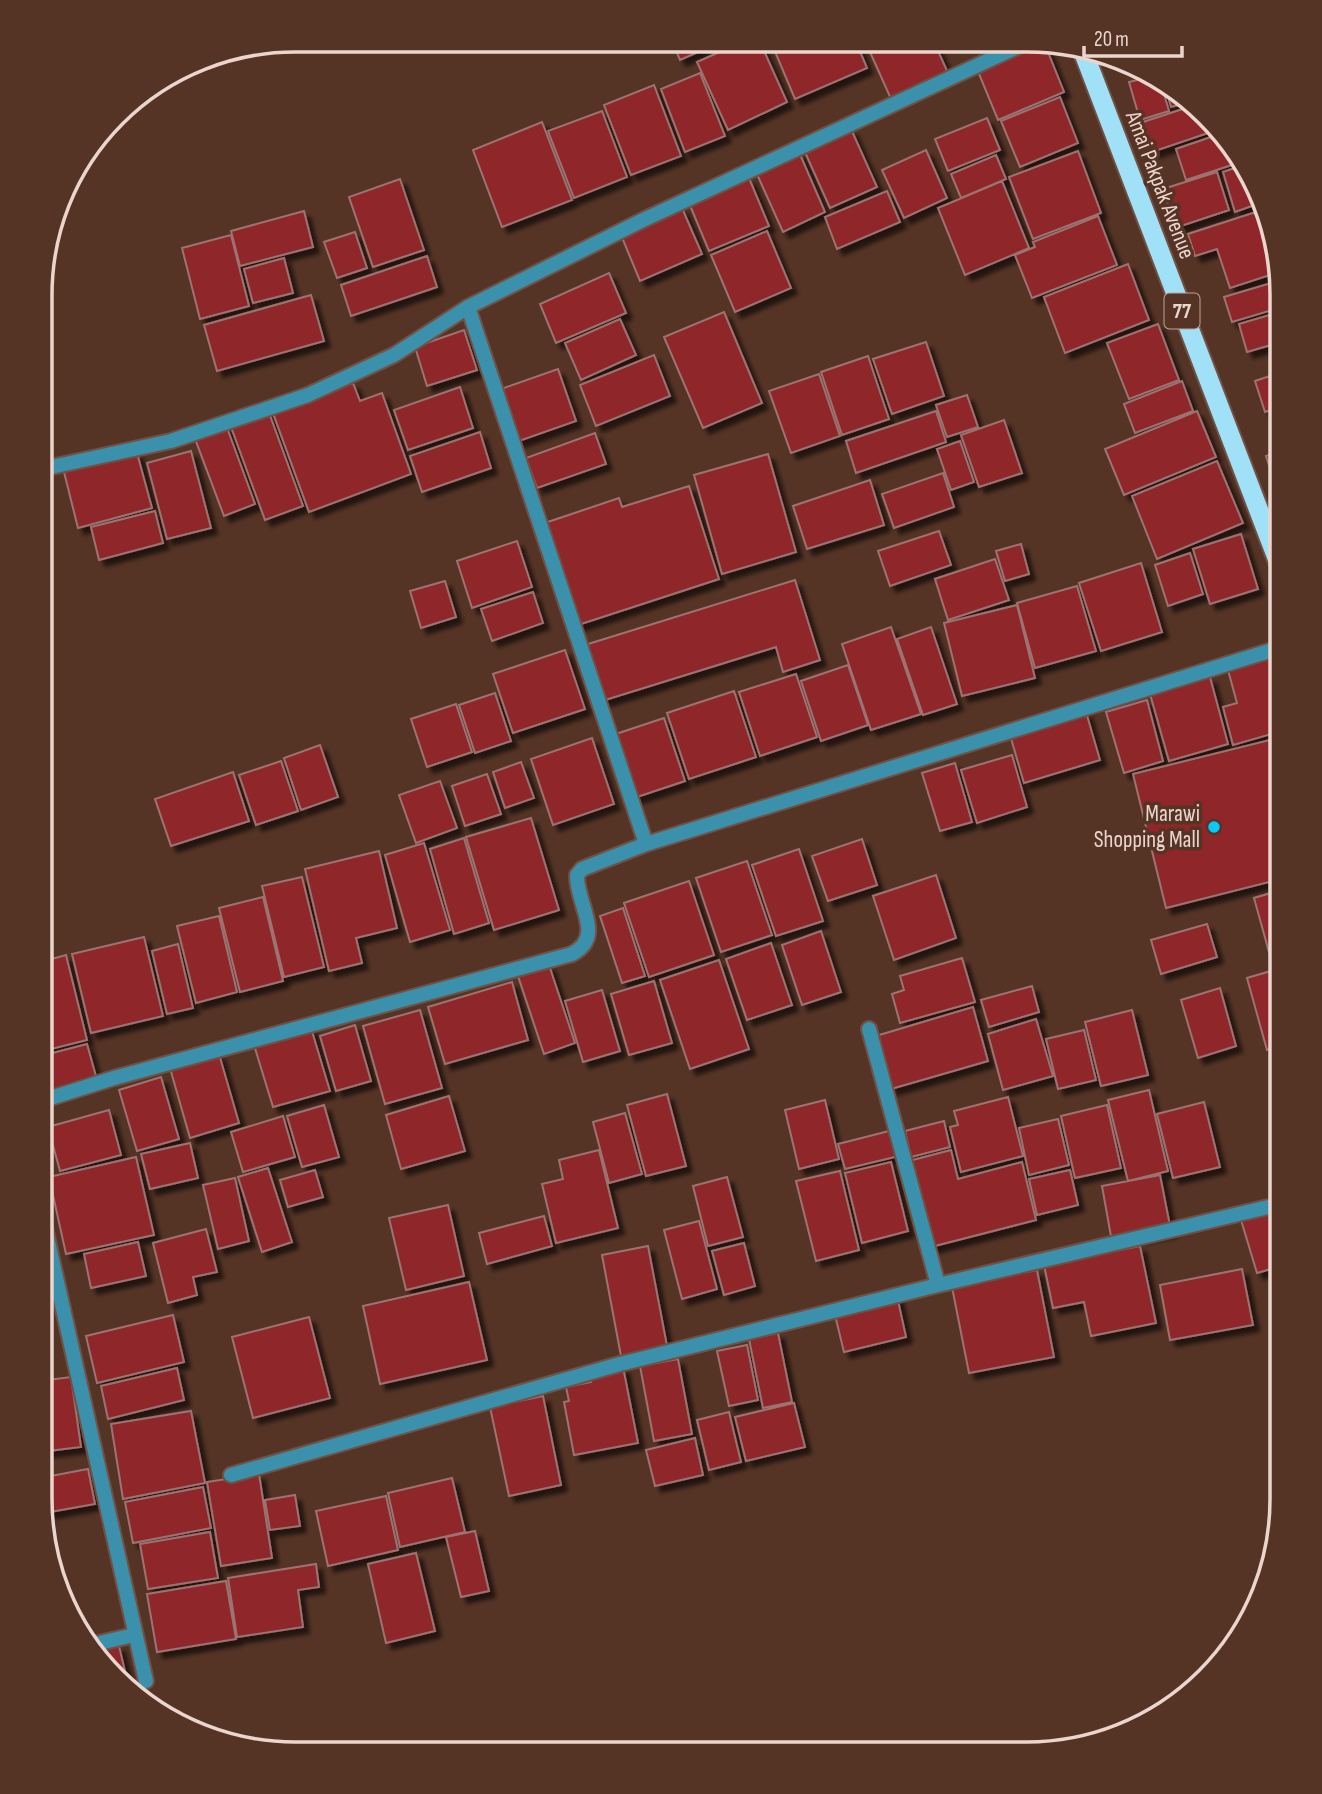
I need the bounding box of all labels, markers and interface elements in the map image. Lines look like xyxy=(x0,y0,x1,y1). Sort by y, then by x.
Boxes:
scale bar xyxy=(1084,14,1182,58)
text: 20 m xyxy=(1094,27,1129,52)
street label: Amai Pakpak Avenue xyxy=(1119,106,1201,263)
road number: 77 xyxy=(1164,294,1200,328)
place label: Marawi Shopping Mall xyxy=(1094,800,1200,854)
marker: Marawi Shopping Mall xyxy=(1206,819,1222,835)

